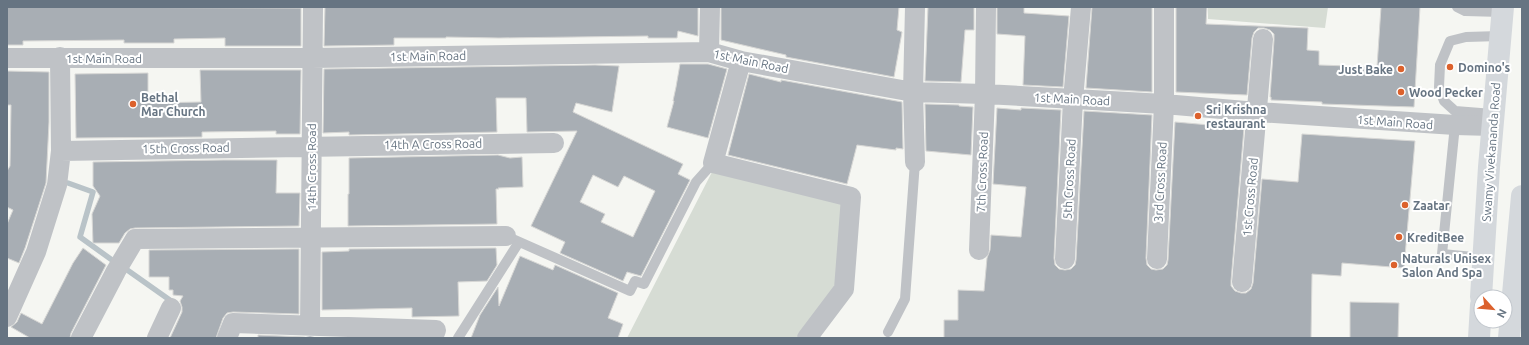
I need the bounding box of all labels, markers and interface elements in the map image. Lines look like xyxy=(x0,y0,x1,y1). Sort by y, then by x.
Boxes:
street label: 1st Main Road xyxy=(712,47,790,75)
street label: 1st Main Road xyxy=(390,49,466,63)
street label: 1st Main Road xyxy=(66,52,142,65)
place label: Domino's xyxy=(1458,61,1511,74)
marker: Domino's xyxy=(1445,62,1455,72)
place label: Just Bake xyxy=(1338,63,1393,76)
marker: Just Bake xyxy=(1396,64,1406,74)
street label: Swamy Vivekananda Road xyxy=(1480,82,1502,222)
place label: Wood Pecker xyxy=(1409,86,1483,99)
marker: Wood Pecker xyxy=(1396,87,1406,97)
place label: Bethal Mar Church xyxy=(141,91,205,118)
street label: 1st Main Road xyxy=(1034,91,1110,107)
marker: Bethal Mar Church xyxy=(128,99,138,109)
place label: Sri Krishna restaurant xyxy=(1206,103,1266,130)
marker: Sri Krishna restaurant xyxy=(1193,111,1203,121)
street label: 1st Main Road xyxy=(1357,113,1433,131)
street label: 14th Cross Road xyxy=(305,123,318,211)
street label: 7th Cross Road xyxy=(974,131,990,213)
street label: 14th A Cross Road xyxy=(384,137,482,151)
street label: 5th Cross Road xyxy=(1060,138,1078,220)
street label: 15th Cross Road xyxy=(142,141,230,155)
street label: 3rd Cross Road xyxy=(1151,141,1169,223)
street label: 1st Cross Road xyxy=(1240,157,1260,237)
place label: Zaatar xyxy=(1413,199,1450,212)
marker: Zaatar xyxy=(1400,200,1410,210)
place label: KreditBee xyxy=(1407,231,1464,244)
marker: KreditBee xyxy=(1394,232,1404,242)
place label: Naturals Unisex Salon And Spa xyxy=(1402,252,1492,279)
marker: Naturals Unisex Salon And Spa xyxy=(1389,260,1399,270)
north arrow xyxy=(1473,289,1513,329)
text: N xyxy=(1495,307,1509,320)

